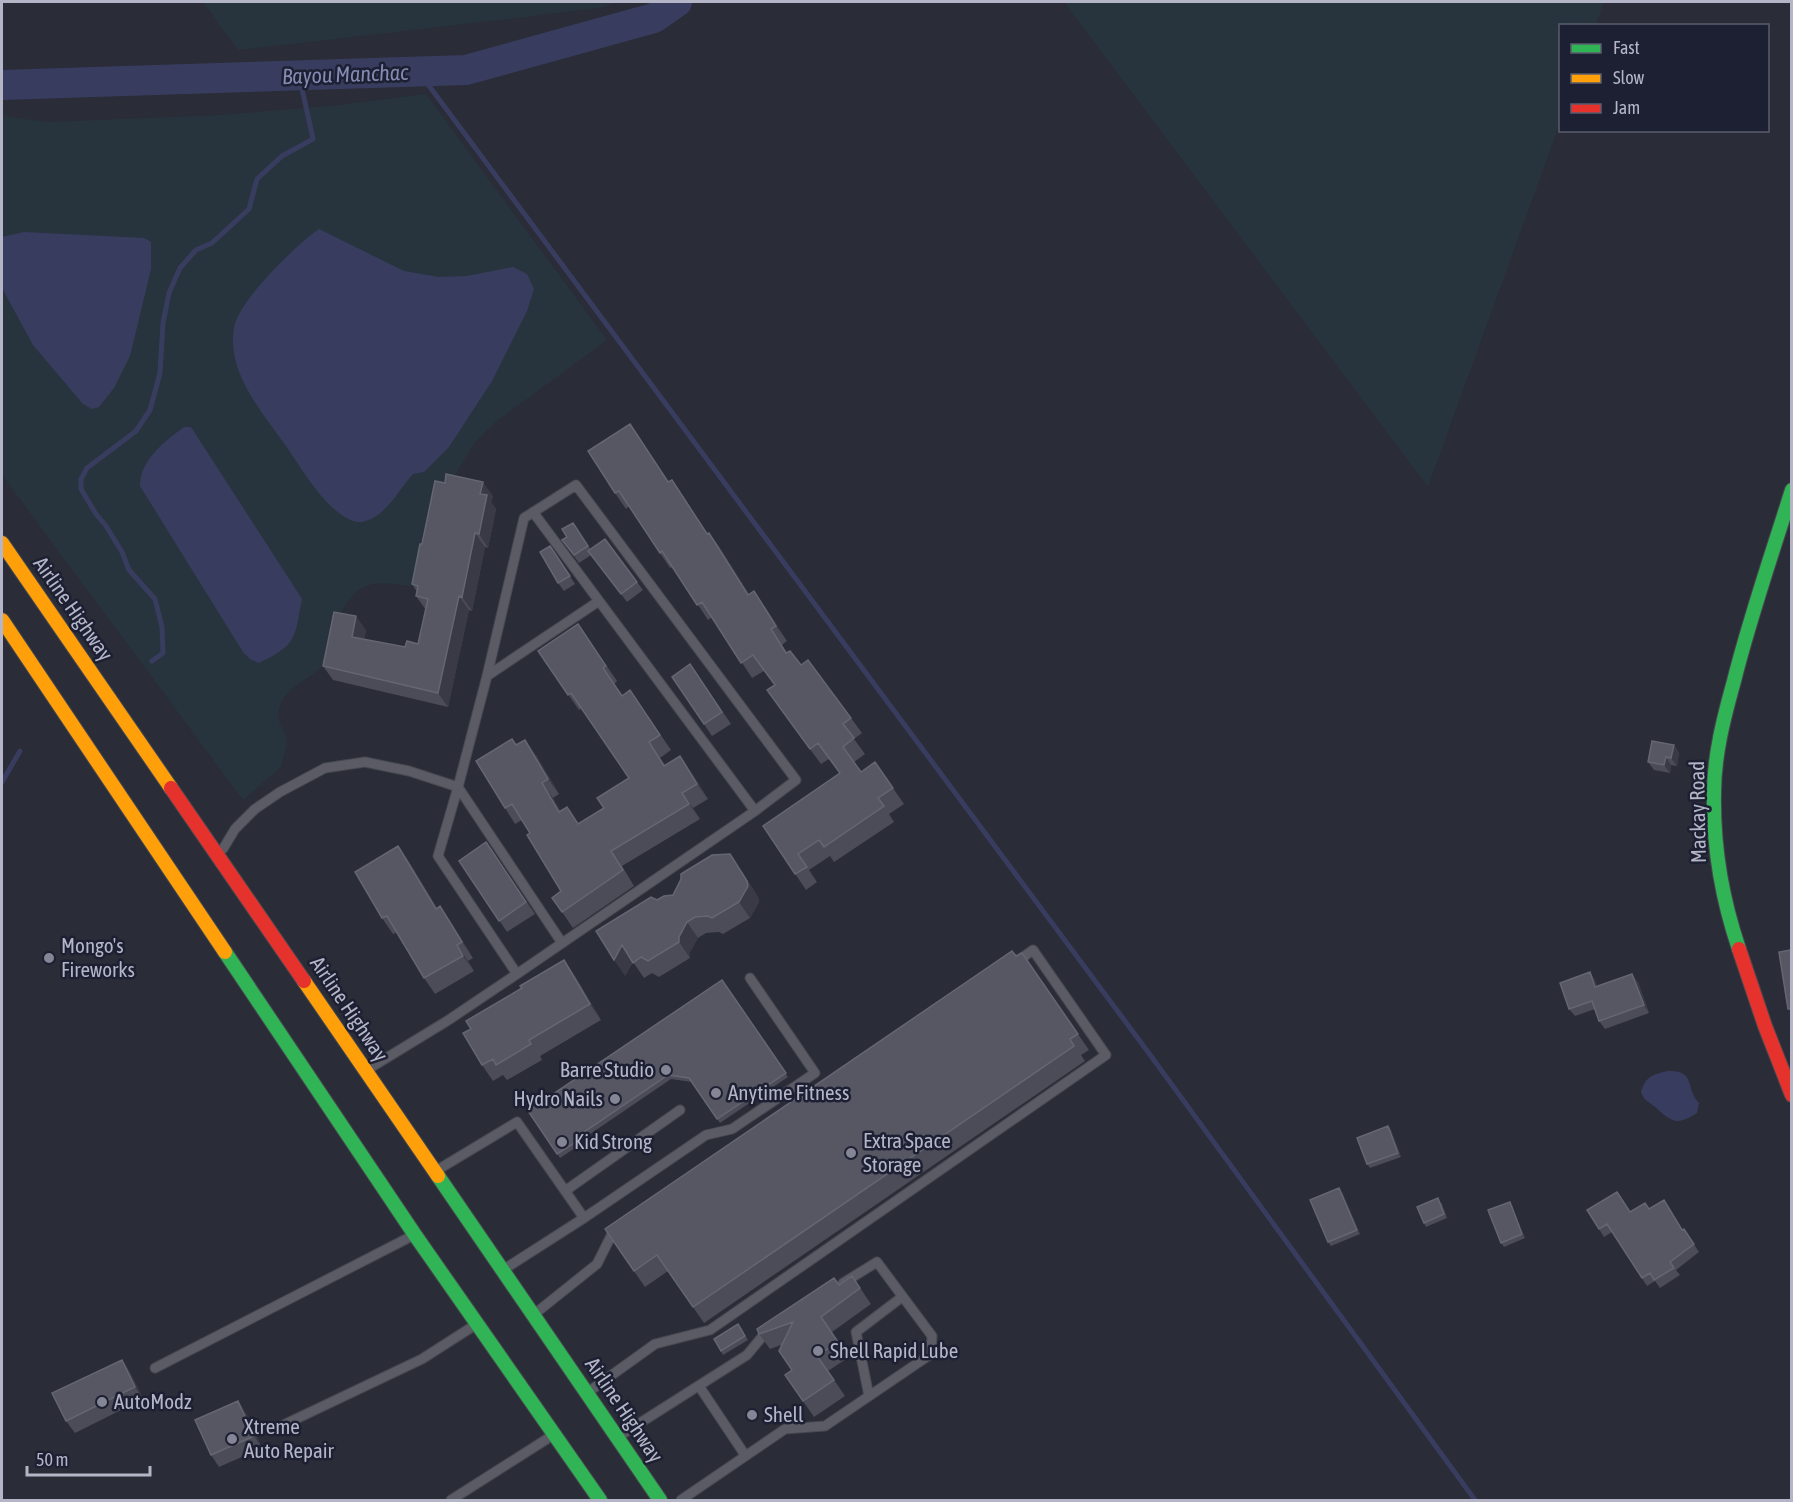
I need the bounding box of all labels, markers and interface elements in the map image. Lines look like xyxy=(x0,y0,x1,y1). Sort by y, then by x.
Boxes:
legend xyxy=(1559,24,1769,132)
text: Fast xyxy=(1613,37,1640,58)
water label: Bayou Manchac xyxy=(281,59,409,89)
text: Slow xyxy=(1613,67,1644,88)
text: Jam xyxy=(1613,97,1640,118)
street label: Airline Highway xyxy=(29,552,119,665)
street label: Mackay Road xyxy=(1684,761,1710,863)
place label: Mongo's Fireworks xyxy=(61,933,135,981)
marker: Mongo's Fireworks xyxy=(42,951,56,965)
street label: Airline Highway xyxy=(306,951,394,1066)
place label: Barre Studio xyxy=(560,1057,654,1081)
marker: Barre Studio xyxy=(659,1063,673,1077)
place label: Anytime Fitness xyxy=(728,1080,849,1104)
place label: Hydro Nails xyxy=(513,1086,603,1110)
marker: Anytime Fitness xyxy=(709,1086,723,1100)
marker: Hydro Nails xyxy=(608,1092,622,1106)
place label: Extra Space Storage xyxy=(863,1128,951,1176)
place label: Kid Strong xyxy=(574,1129,652,1153)
marker: Kid Strong xyxy=(555,1135,569,1149)
marker: Extra Space Storage xyxy=(844,1146,858,1160)
place label: Shell Rapid Lube xyxy=(830,1338,958,1362)
marker: Shell Rapid Lube xyxy=(811,1344,825,1358)
street label: Airline Highway xyxy=(581,1352,669,1467)
place label: AutoModz xyxy=(114,1389,192,1413)
marker: AutoModz xyxy=(95,1395,109,1409)
place label: Shell xyxy=(764,1402,804,1426)
marker: Shell xyxy=(745,1408,759,1422)
place label: Xtreme Auto Repair xyxy=(244,1414,335,1462)
marker: Xtreme Auto Repair xyxy=(225,1432,239,1446)
scale bar xyxy=(27,1439,150,1477)
text: 50 m xyxy=(36,1449,68,1470)

